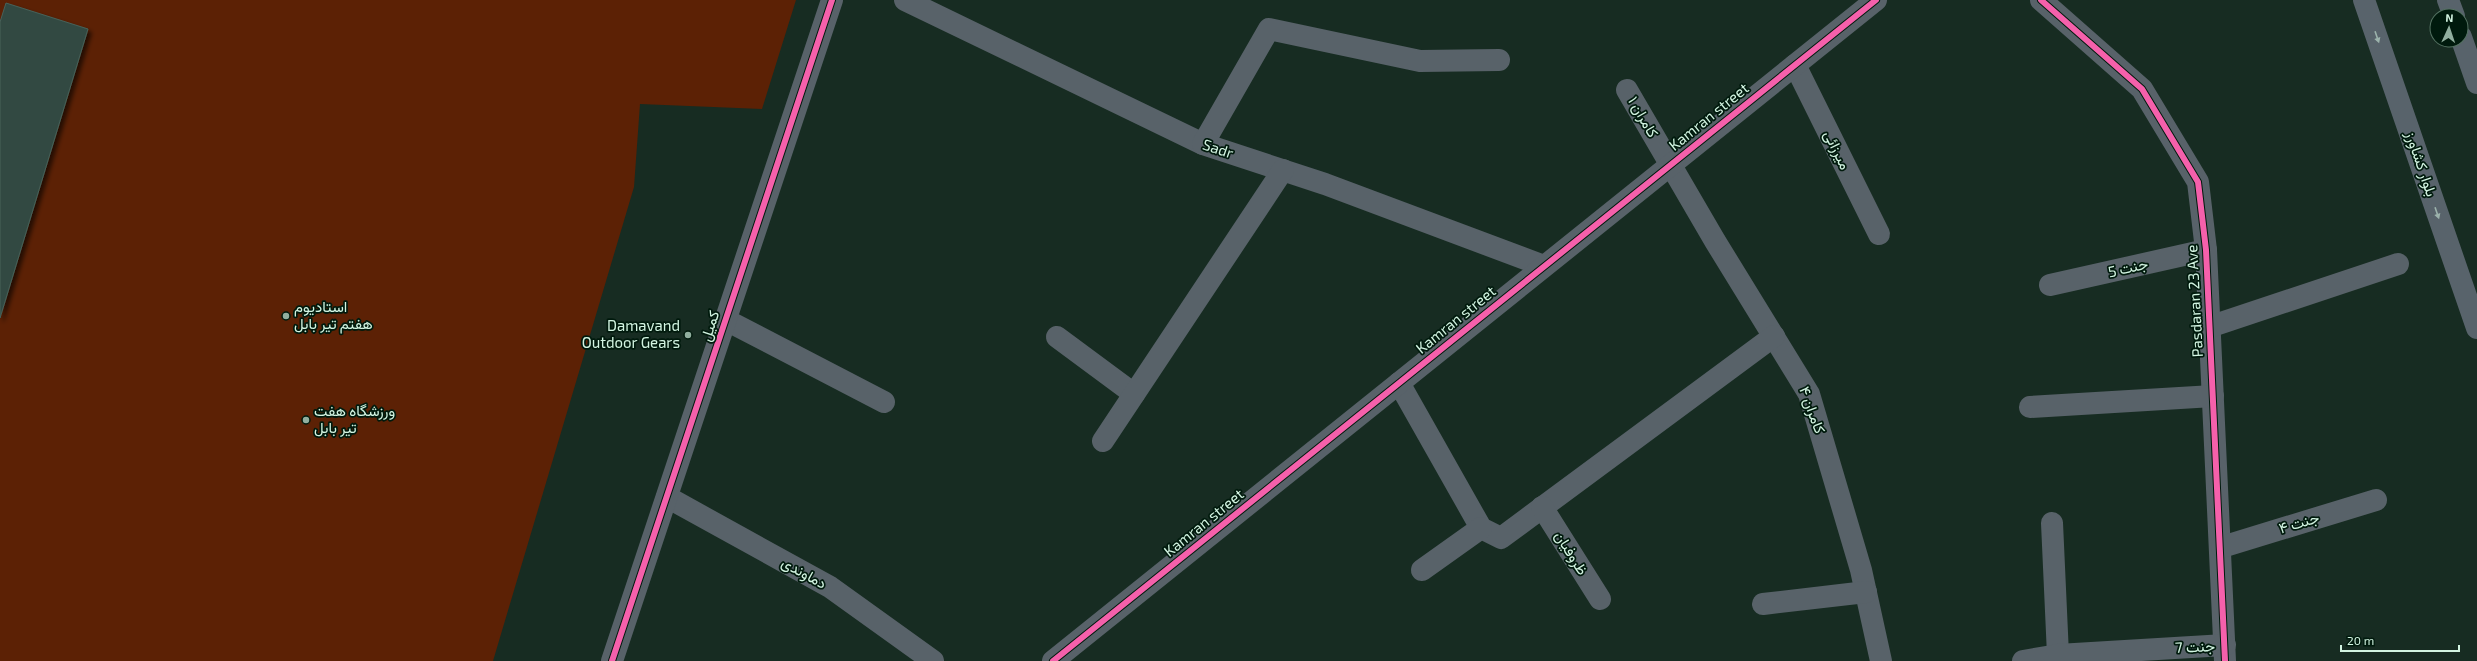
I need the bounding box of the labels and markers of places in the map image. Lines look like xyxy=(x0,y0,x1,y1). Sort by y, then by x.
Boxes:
place label: استادیوم هفتم تیر بابل xyxy=(294,297,373,334)
marker: استادیوم هفتم تیر بابل xyxy=(281,311,291,321)
place label: Damavand Outdoor Gears xyxy=(582,316,680,351)
marker: Damavand Outdoor Gears xyxy=(683,330,693,340)
place label: ورزشگاه هفت تیر بابل xyxy=(314,401,395,437)
marker: ورزشگاه هفت تیر بابل xyxy=(301,415,311,425)

